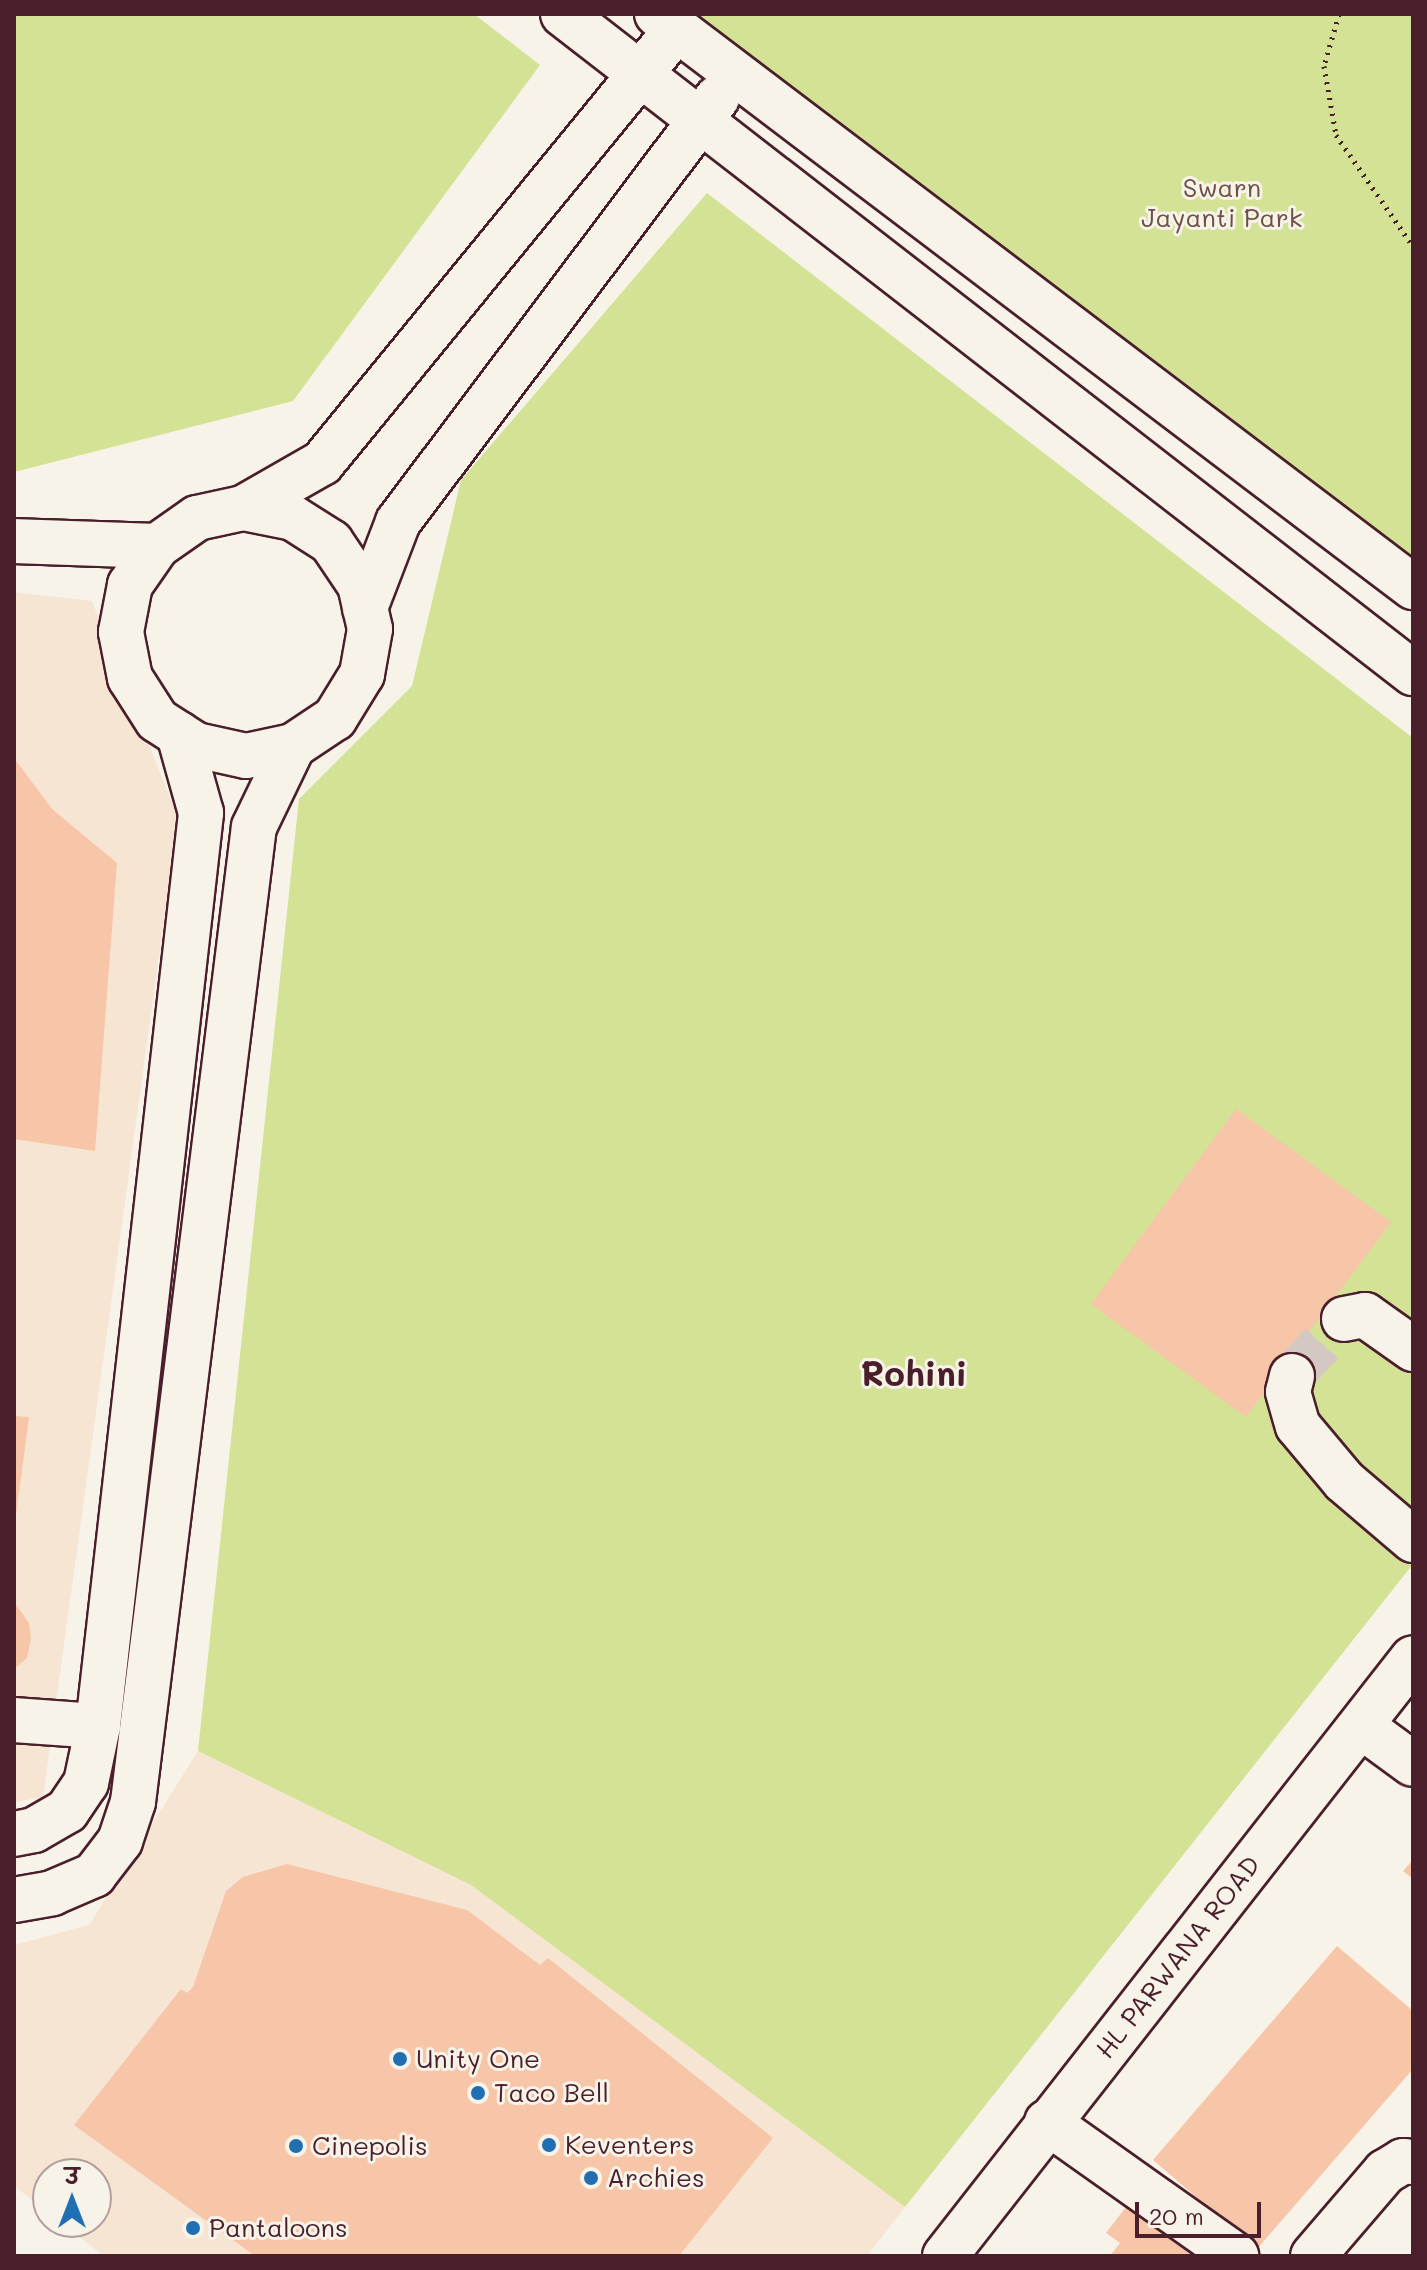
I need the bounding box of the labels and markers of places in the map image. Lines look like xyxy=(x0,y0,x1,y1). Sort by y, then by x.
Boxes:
place label: Unity One xyxy=(416,2043,540,2075)
marker: Unity One xyxy=(391,2050,409,2068)
place label: Taco Bell xyxy=(494,2077,609,2109)
marker: Taco Bell xyxy=(469,2084,487,2102)
place label: Keventers xyxy=(565,2129,694,2161)
place label: Cinepolis xyxy=(312,2130,428,2162)
marker: Keventers xyxy=(540,2136,558,2154)
marker: Cinepolis xyxy=(287,2137,305,2155)
place label: Archies xyxy=(607,2162,705,2194)
marker: Archies xyxy=(582,2169,600,2187)
place label: Pantaloons xyxy=(209,2212,348,2244)
marker: Pantaloons xyxy=(184,2219,202,2237)

